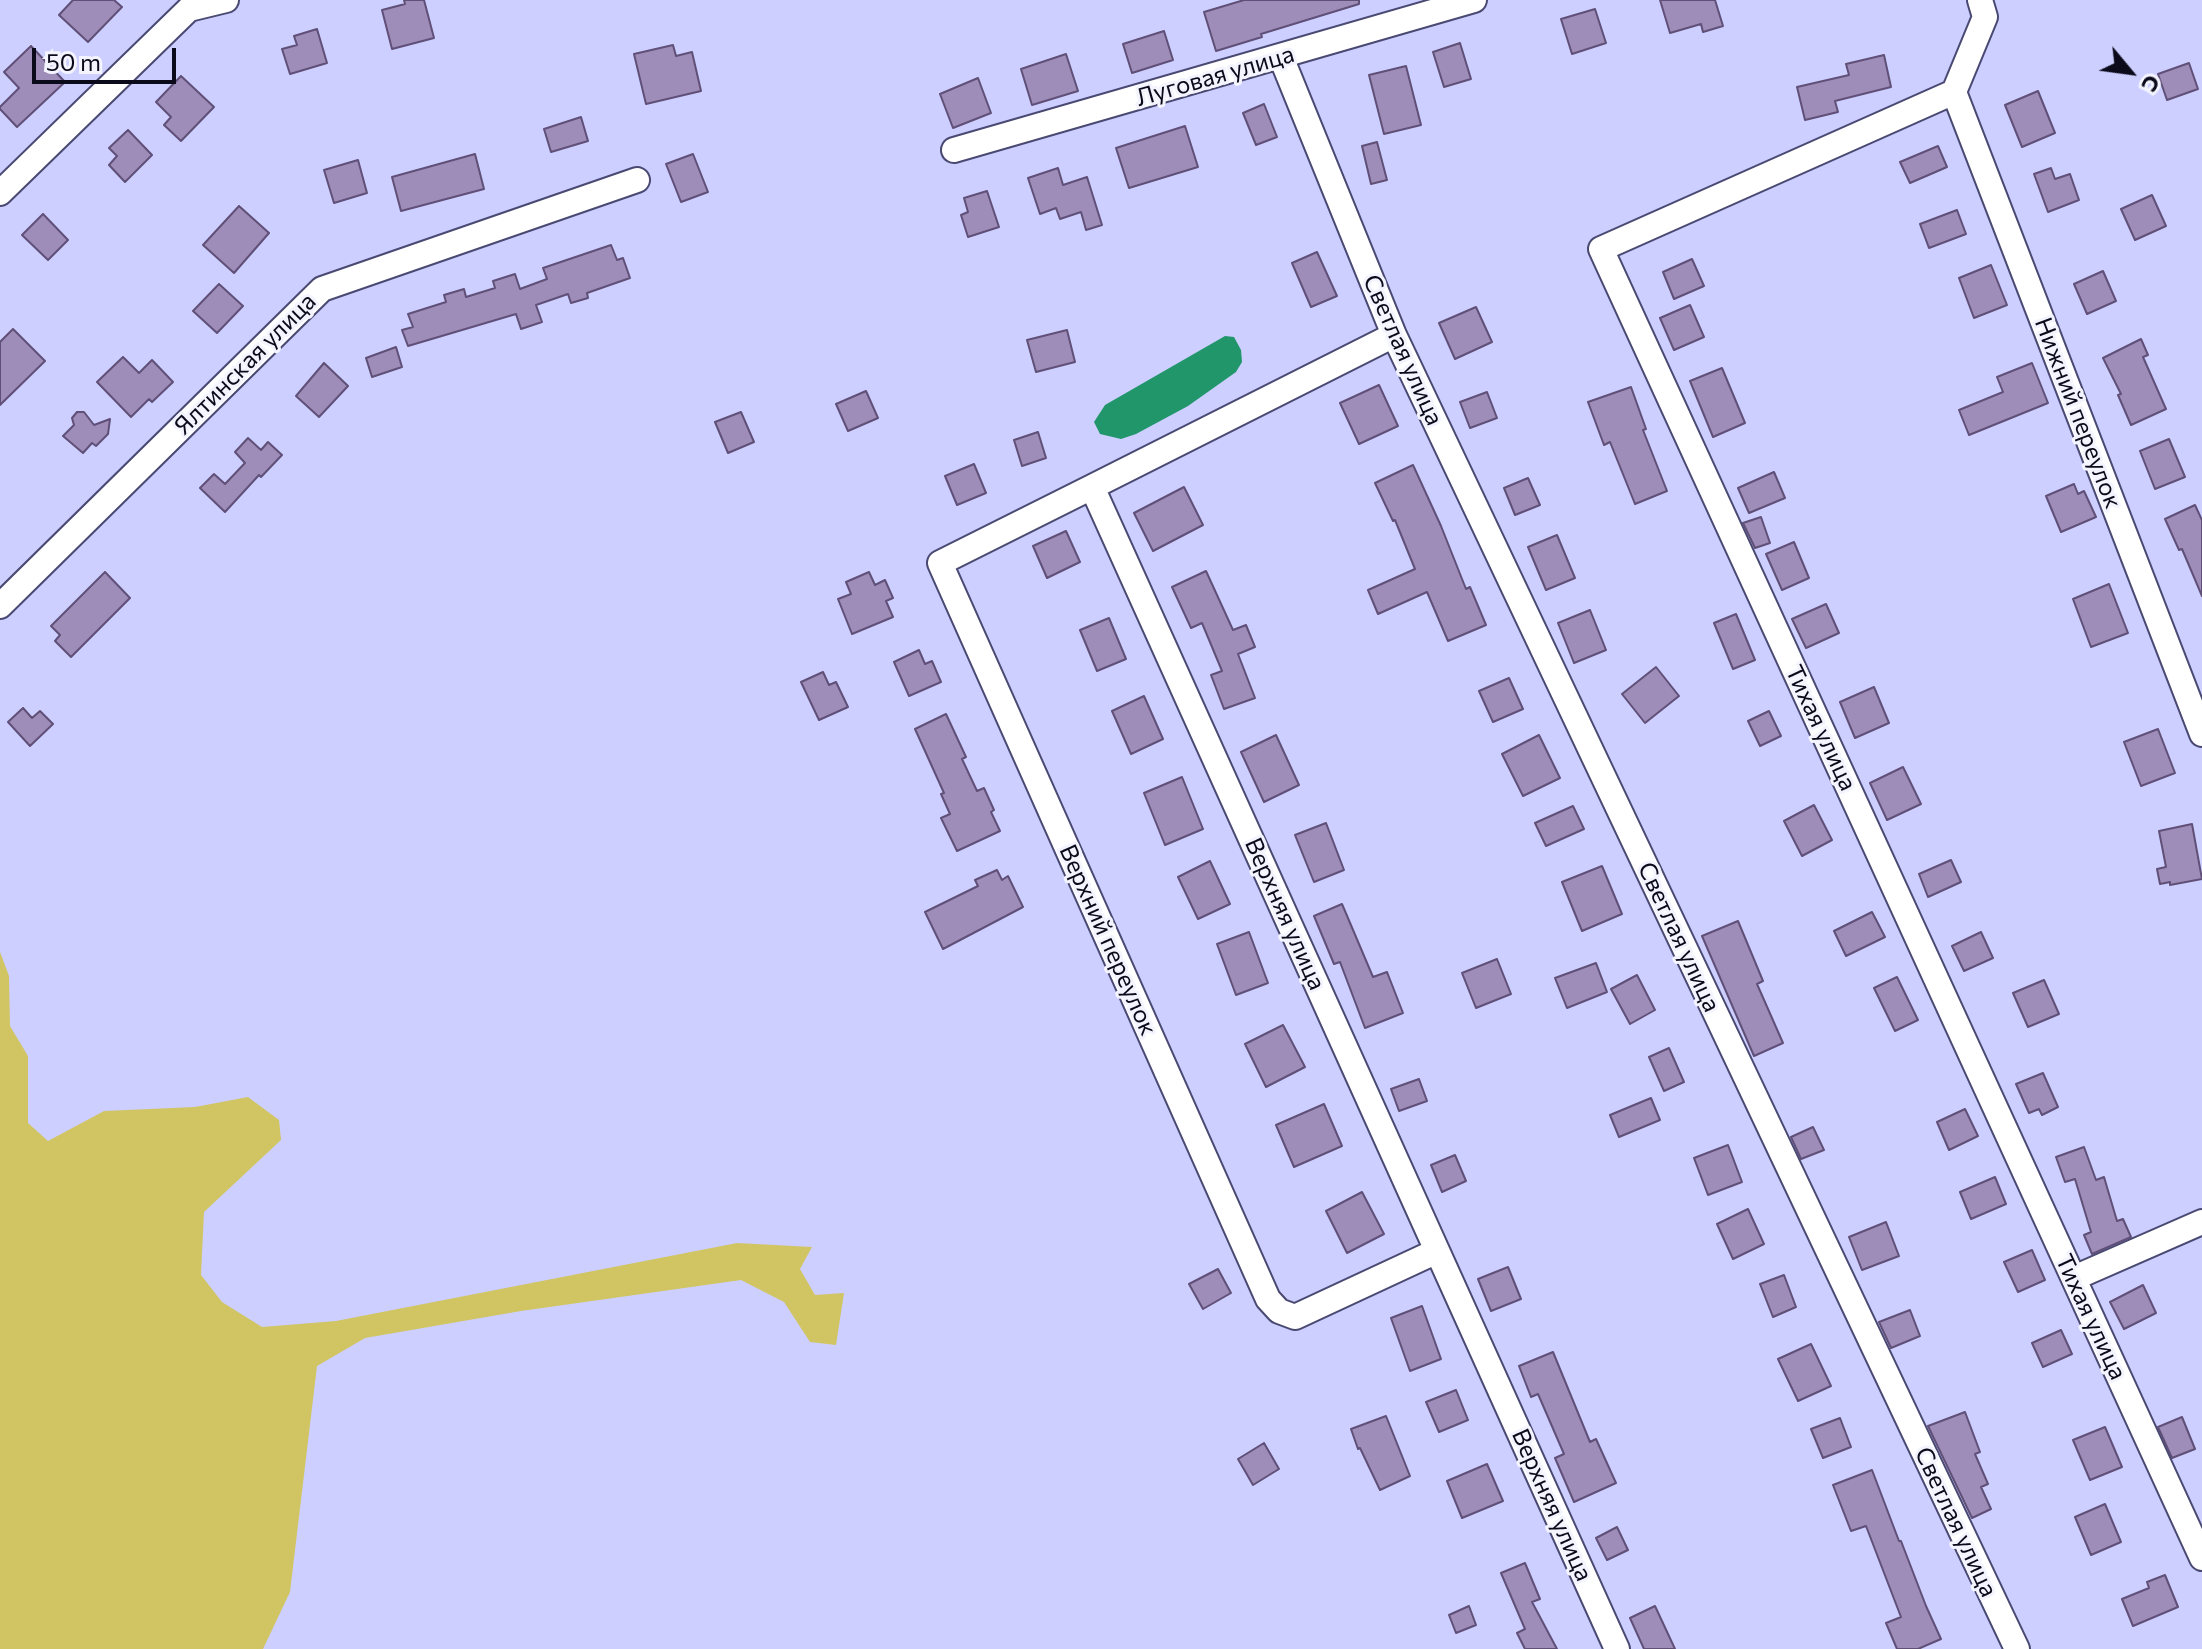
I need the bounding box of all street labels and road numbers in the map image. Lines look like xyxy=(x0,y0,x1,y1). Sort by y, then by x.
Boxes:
street label: Луговая улица xyxy=(1133,40,1297,112)
street label: Светлая улица xyxy=(1357,270,1449,430)
street label: Ялтинская улица xyxy=(168,287,322,441)
street label: Нижний переулок xyxy=(2028,314,2128,512)
street label: Тихая улица xyxy=(1779,661,1863,795)
street label: Верхняя улица xyxy=(1239,833,1331,995)
street label: Верхний переулок xyxy=(1053,840,1163,1040)
street label: Светлая улица xyxy=(1632,858,1726,1016)
street label: Тихая улица xyxy=(2049,1250,2133,1384)
street label: Верхняя улица xyxy=(1506,1424,1598,1586)
street label: Светлая улица xyxy=(1909,1443,2003,1601)

